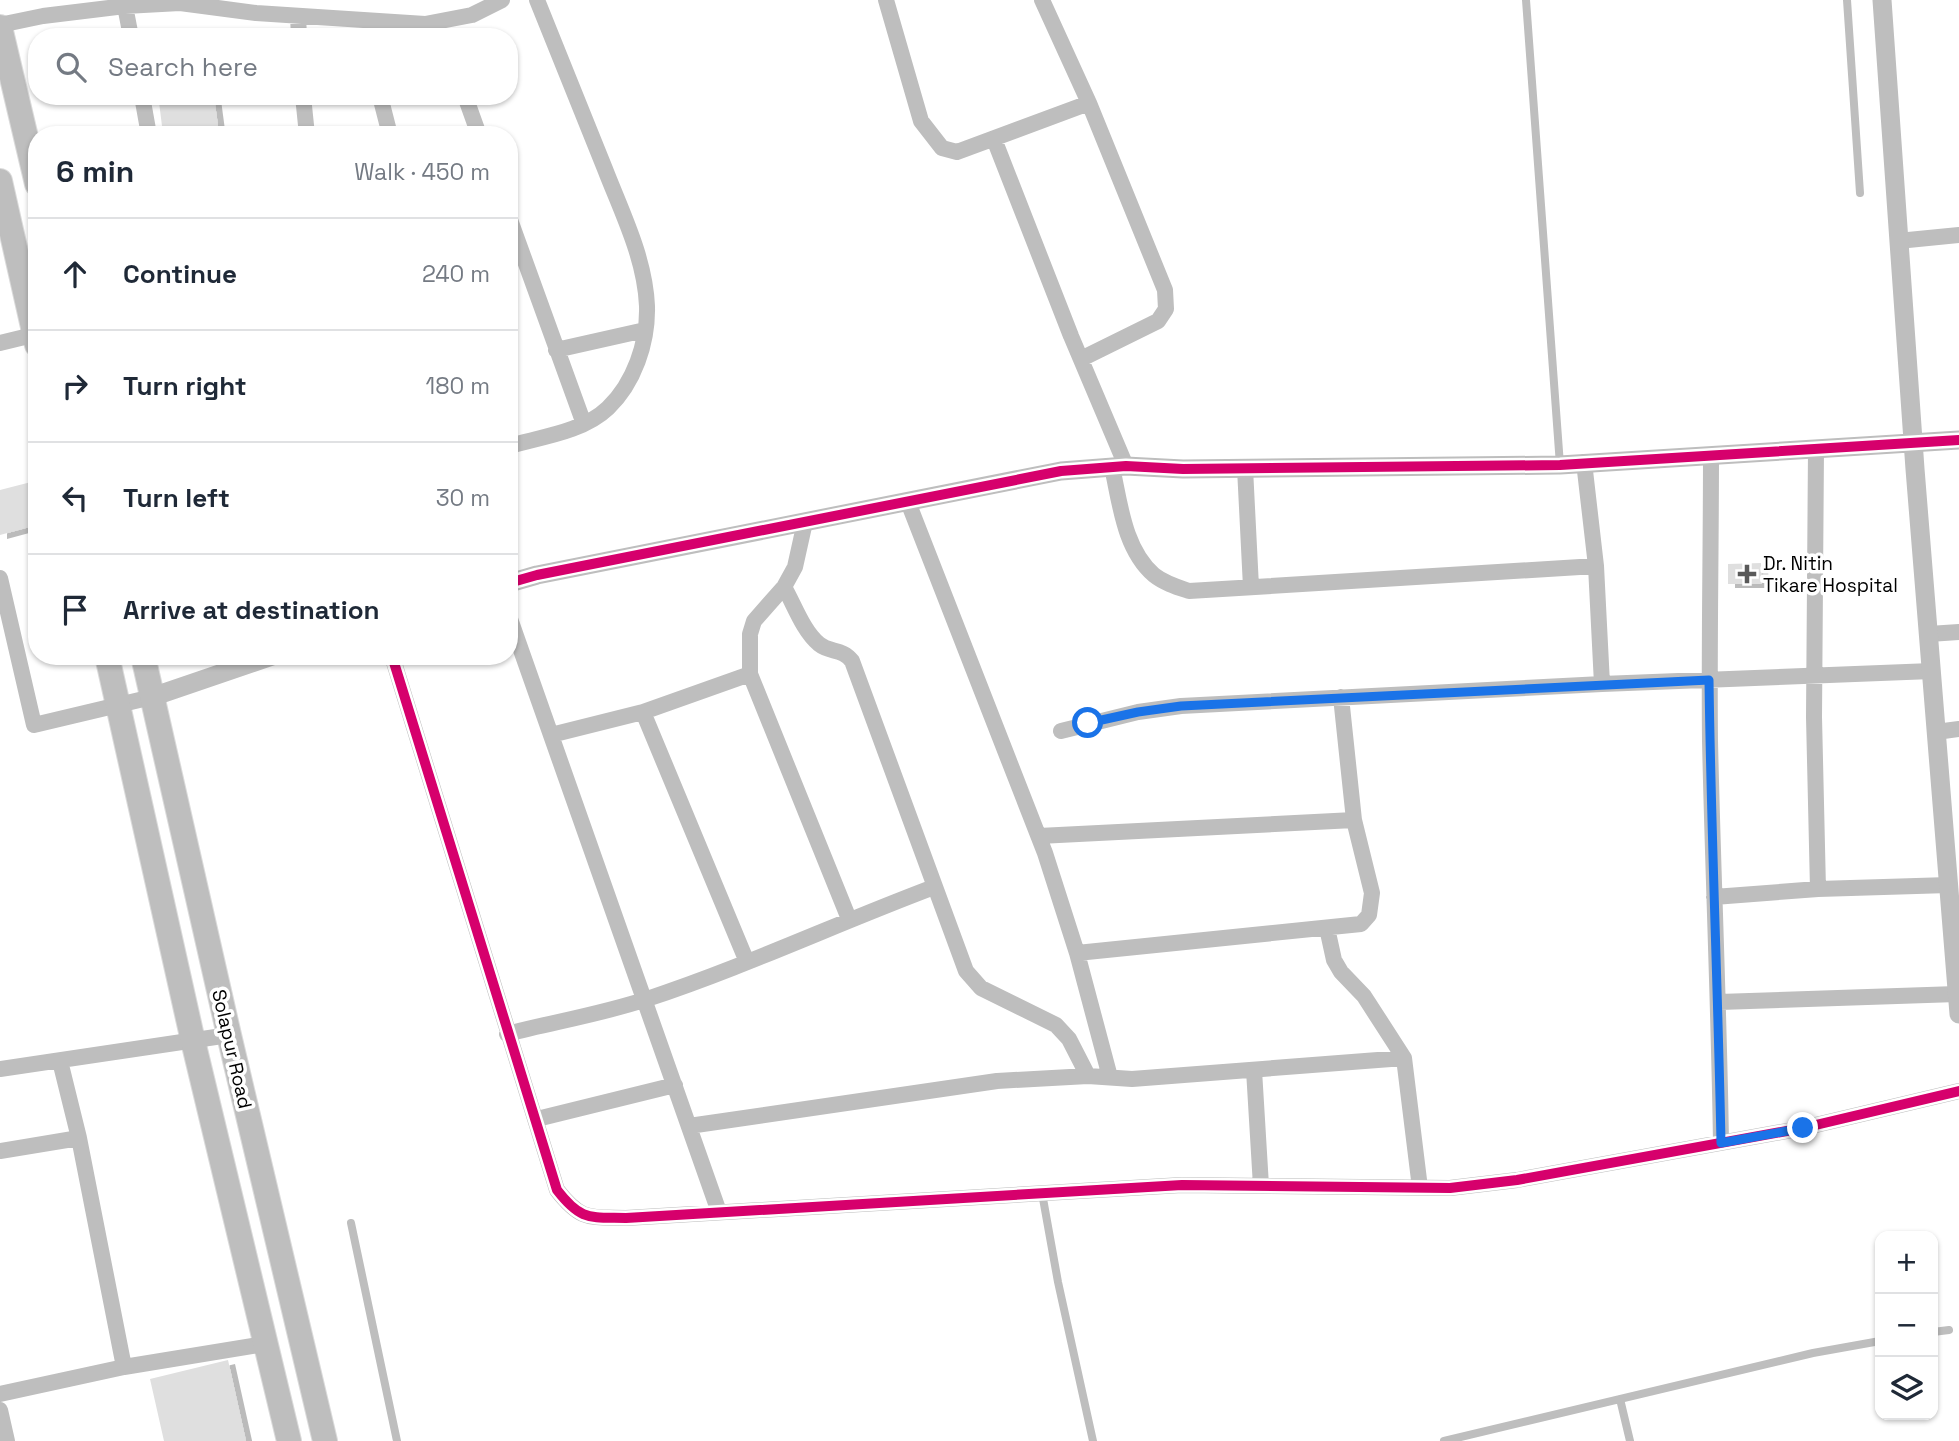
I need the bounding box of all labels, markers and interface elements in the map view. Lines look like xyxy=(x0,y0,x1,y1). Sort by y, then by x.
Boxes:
search box xyxy=(28,28,518,105)
icon: search xyxy=(52,48,90,86)
text: Search here xyxy=(108,50,258,84)
text: 6 min xyxy=(56,152,134,191)
text: Walk · 450 m xyxy=(354,157,490,187)
icon: ahead xyxy=(56,255,94,293)
text: Continue xyxy=(123,257,237,291)
text: 240 m xyxy=(422,259,490,289)
icon: right xyxy=(56,367,94,405)
text: Turn right xyxy=(123,369,247,403)
text: 180 m xyxy=(426,371,490,401)
icon: left xyxy=(56,479,94,517)
text: Turn left xyxy=(123,481,230,515)
text: 30 m xyxy=(436,483,490,513)
place label: Dr. Nitin Tikare Hospital xyxy=(1763,551,1898,598)
marker: Dr. Nitin Tikare Hospital xyxy=(1737,564,1757,584)
icon: arrive xyxy=(56,591,94,629)
text: Arrive at destination xyxy=(123,593,380,627)
route start xyxy=(1072,707,1103,738)
street label: Solapur Road xyxy=(206,987,258,1111)
route end xyxy=(1787,1112,1818,1143)
map controls xyxy=(1875,1231,1938,1420)
button: + xyxy=(1875,1231,1938,1294)
button: − xyxy=(1875,1294,1938,1357)
button: layers xyxy=(1875,1357,1938,1420)

